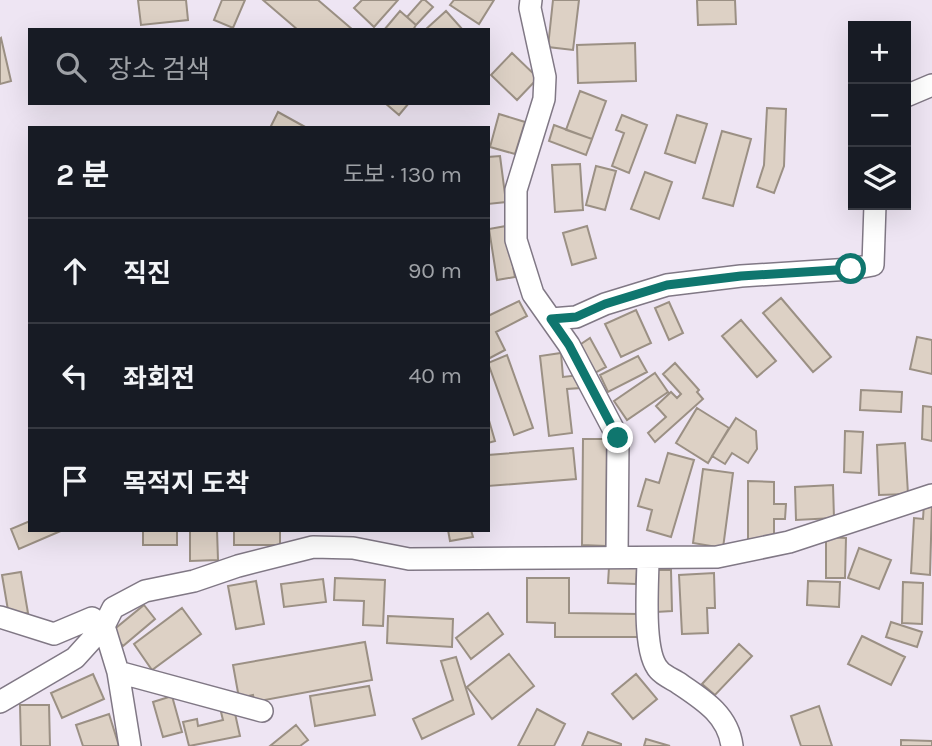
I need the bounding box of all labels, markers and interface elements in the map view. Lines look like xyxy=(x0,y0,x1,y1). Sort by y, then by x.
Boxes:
map controls xyxy=(848,21,911,210)
button: + xyxy=(848,21,911,84)
search box xyxy=(28,28,490,105)
icon: search xyxy=(52,48,90,86)
text: 장소 검색 xyxy=(108,54,210,85)
button: − xyxy=(848,84,911,147)
button: layers xyxy=(848,147,911,210)
text: 2 분 xyxy=(56,157,109,193)
text: 도보 · 130 m xyxy=(343,161,462,188)
icon: ahead xyxy=(56,252,94,290)
route start xyxy=(835,253,866,284)
text: 90 m xyxy=(408,257,462,284)
text: 직진 xyxy=(123,258,171,289)
icon: left xyxy=(56,357,94,395)
text: 40 m xyxy=(409,362,462,389)
text: 좌회전 xyxy=(123,363,195,394)
route end xyxy=(602,422,633,453)
icon: arrive xyxy=(56,462,94,500)
text: 목적지 도착 xyxy=(123,468,249,499)

